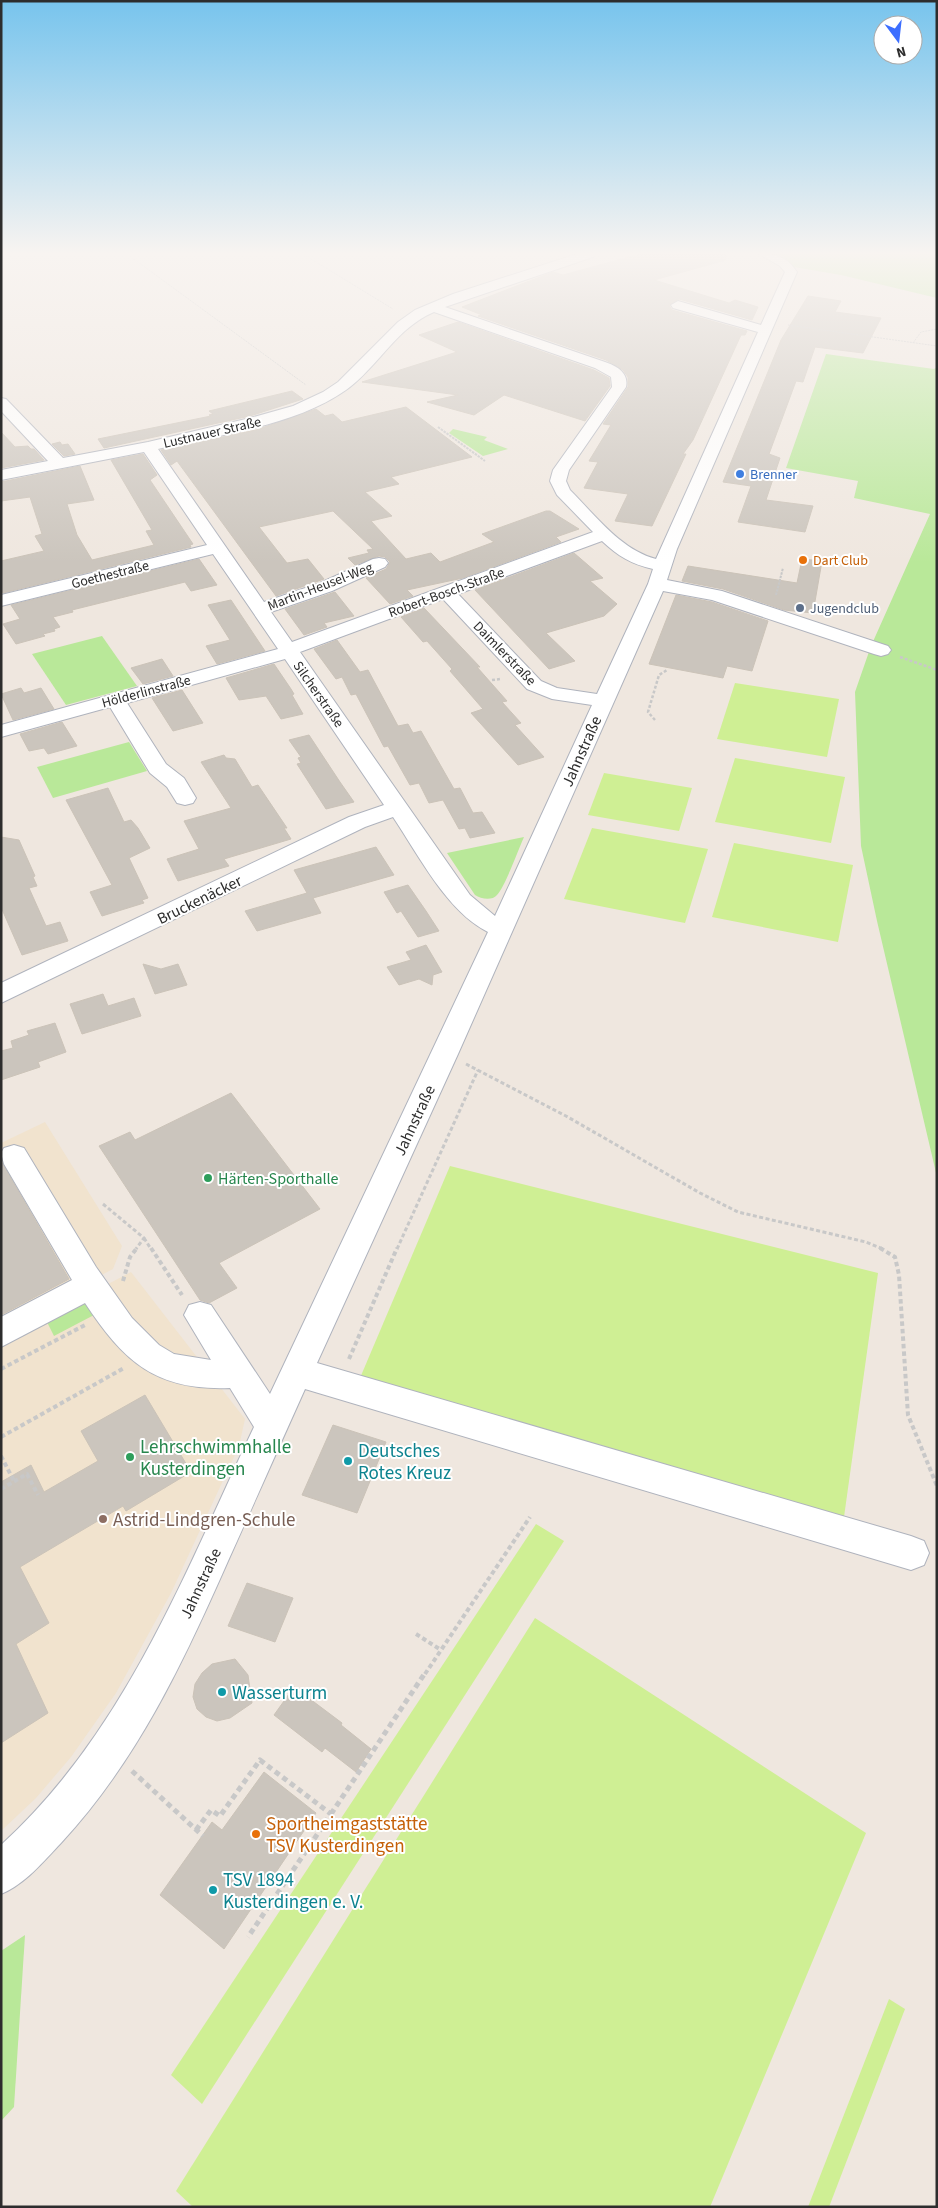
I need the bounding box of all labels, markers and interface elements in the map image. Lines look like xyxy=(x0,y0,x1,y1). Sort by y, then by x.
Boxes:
north arrow xyxy=(873,15,923,65)
text: N xyxy=(894,41,908,62)
street label: Lustnauer Straße xyxy=(161,412,263,454)
place label: Brenner xyxy=(750,465,797,485)
marker: Brenner xyxy=(734,468,746,480)
place label: Dart Club xyxy=(813,551,868,571)
marker: Dart Club xyxy=(797,554,809,566)
street label: Goethestraße xyxy=(69,556,151,594)
street label: Martin-Heusel-Weg xyxy=(265,558,376,616)
street label: Robert-Bosch-Straße xyxy=(386,563,507,623)
place label: Jugendclub xyxy=(810,599,879,619)
marker: Jugendclub xyxy=(794,602,806,614)
street label: Daimlerstraße xyxy=(468,617,540,691)
street label: Silcherstraße xyxy=(288,657,349,732)
street label: Hölderlinstraße xyxy=(100,670,193,713)
street label: Jahnstraße xyxy=(557,712,607,790)
street label: Bruckenäcker xyxy=(153,870,246,930)
street label: Jahnstraße xyxy=(389,1082,441,1159)
place label: Härten-Sporthalle xyxy=(218,1168,339,1190)
marker: Härten-Sporthalle xyxy=(202,1172,214,1184)
place label: Lehrschwimmhalle Kusterdingen xyxy=(140,1434,291,1483)
place label: Deutsches Rotes Kreuz xyxy=(358,1438,451,1487)
marker: Lehrschwimmhalle Kusterdingen xyxy=(124,1451,136,1463)
marker: Deutsches Rotes Kreuz xyxy=(342,1455,354,1467)
place label: Astrid-Lindgren-Schule xyxy=(113,1507,295,1534)
marker: Astrid-Lindgren-Schule xyxy=(97,1513,109,1525)
street label: Jahnstraße xyxy=(175,1545,227,1622)
place label: Wasserturm xyxy=(232,1680,327,1707)
marker: Wasserturm xyxy=(216,1686,228,1698)
place label: Sportheimgaststätte TSV Kusterdingen xyxy=(266,1811,427,1860)
marker: Sportheimgaststätte TSV Kusterdingen xyxy=(250,1828,262,1840)
place label: TSV 1894 Kusterdingen e. V. xyxy=(223,1867,363,1916)
marker: TSV 1894 Kusterdingen e. V. xyxy=(207,1884,219,1896)

